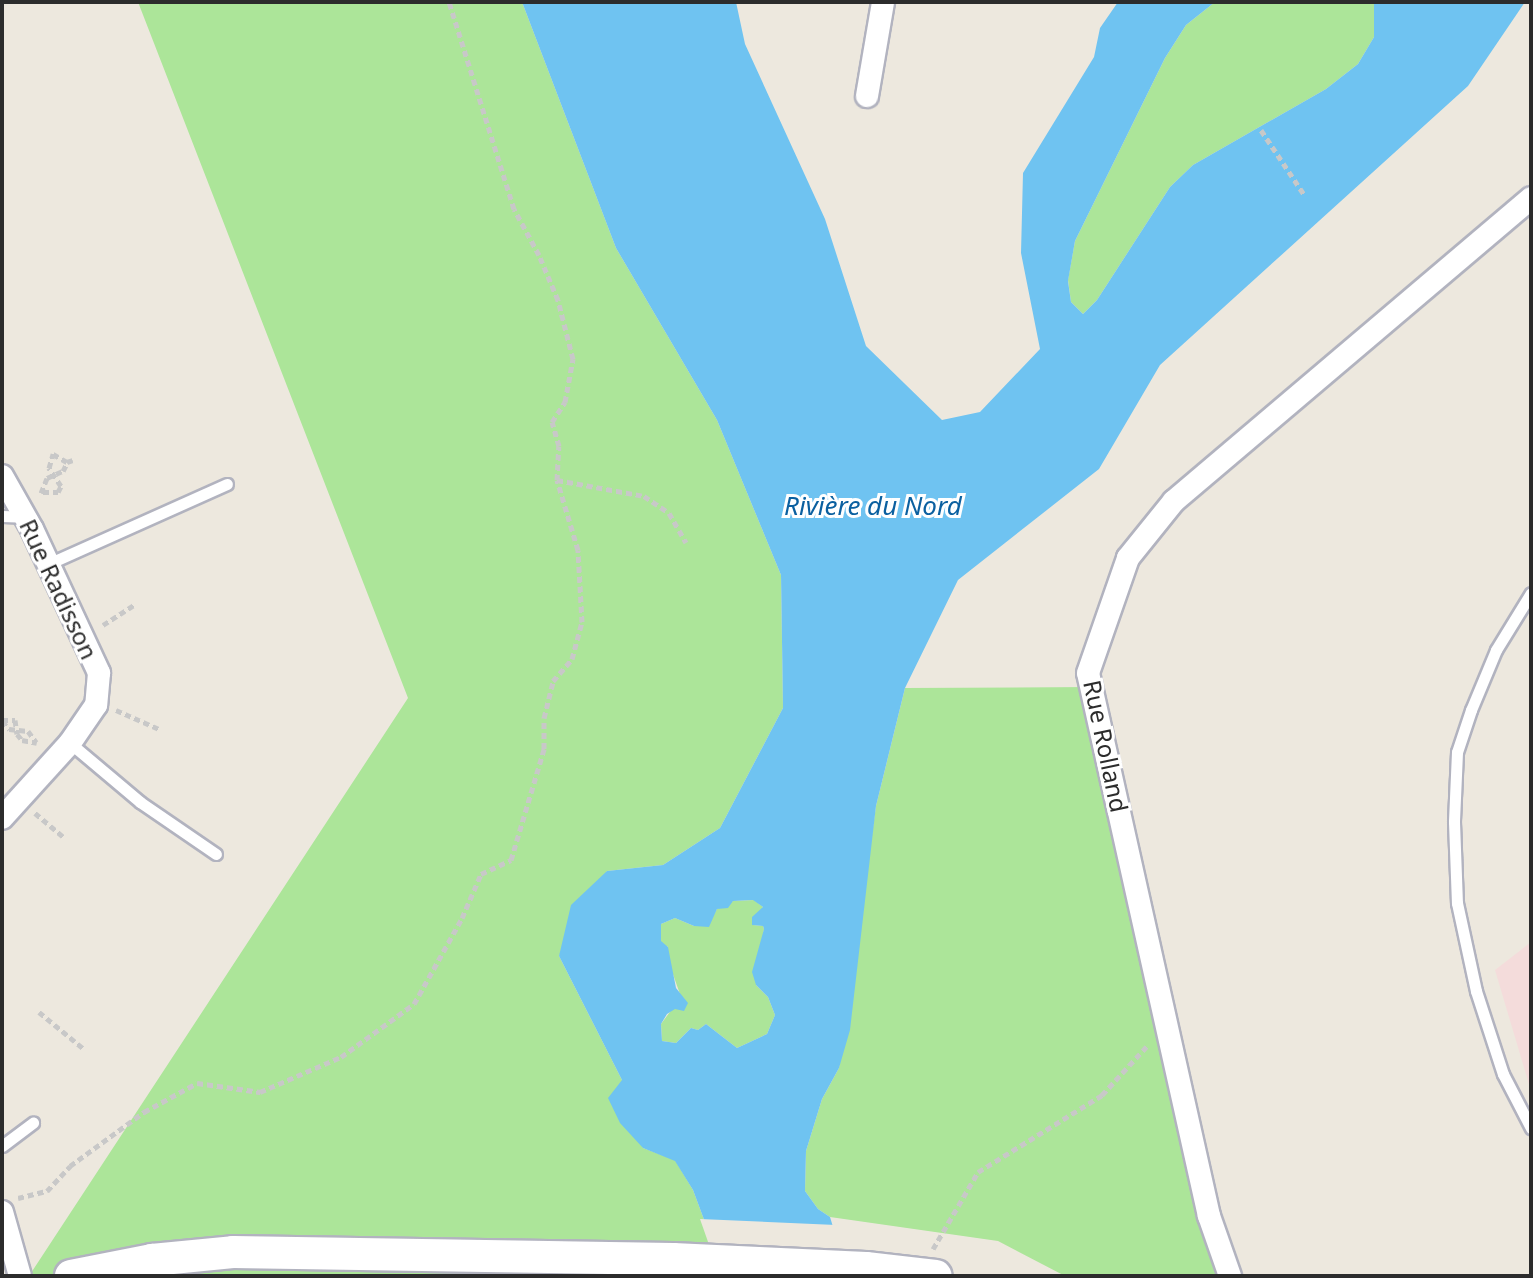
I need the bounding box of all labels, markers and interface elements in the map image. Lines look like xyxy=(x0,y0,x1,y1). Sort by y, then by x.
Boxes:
water label: Rivière du Nord xyxy=(784,490,962,522)
street label: Rue Radisson xyxy=(14,514,104,664)
street label: Rue Rolland xyxy=(1078,677,1134,815)

